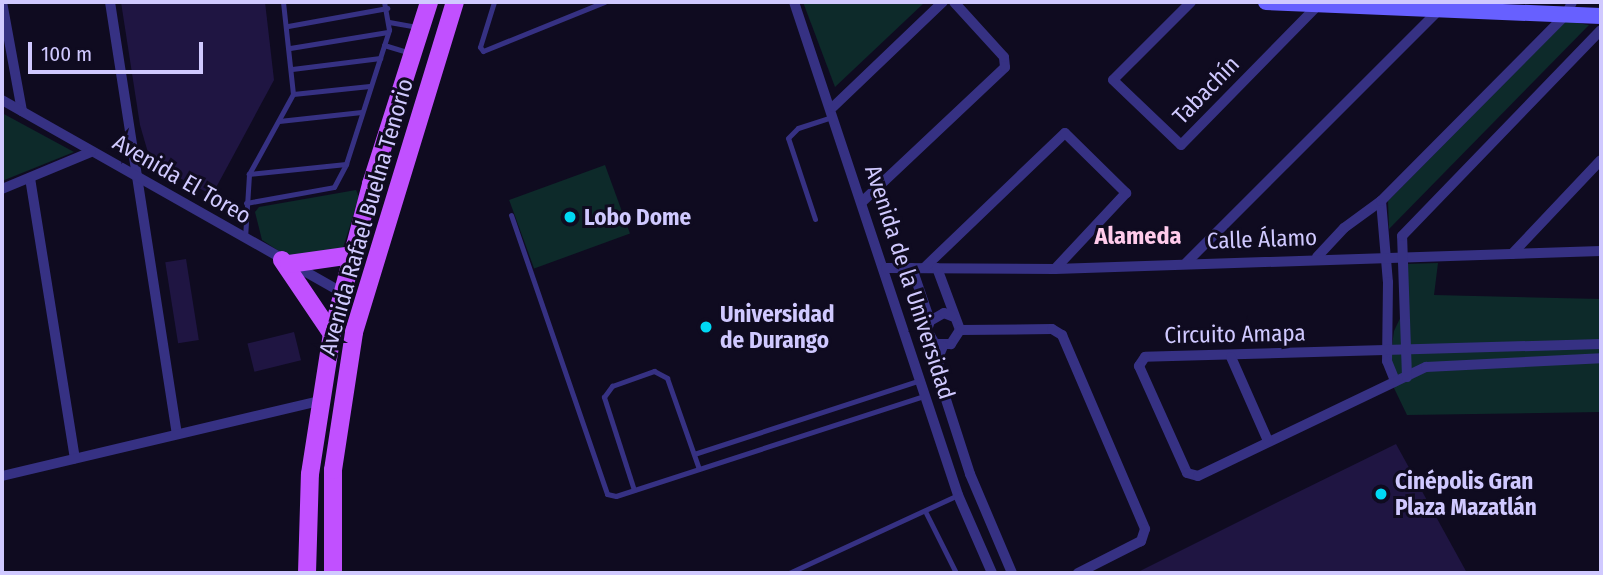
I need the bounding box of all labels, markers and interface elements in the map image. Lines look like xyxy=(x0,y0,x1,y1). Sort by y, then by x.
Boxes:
scale bar xyxy=(32,28,206,72)
text: 100 m xyxy=(41,41,92,67)
street label: Tabachín xyxy=(1167,50,1245,130)
street label: Avenida Rafael Buelna Tenorio xyxy=(313,76,419,358)
street label: Avenida El Toreo xyxy=(108,128,256,230)
street label: Avenida de la Universidad xyxy=(859,161,961,403)
place label: Lobo Dome xyxy=(584,203,691,231)
marker: Lobo Dome xyxy=(562,209,578,225)
district label: Alameda xyxy=(1095,223,1181,251)
street label: Calle Álamo xyxy=(1206,223,1318,255)
place label: Universidad de Durango xyxy=(720,300,835,354)
marker: Universidad de Durango xyxy=(698,319,714,335)
street label: Circuito Amapa xyxy=(1164,319,1306,349)
place label: Cinépolis Gran Plaza Mazatlán xyxy=(1395,467,1537,521)
marker: Cinépolis Gran Plaza Mazatlán xyxy=(1373,486,1389,502)

